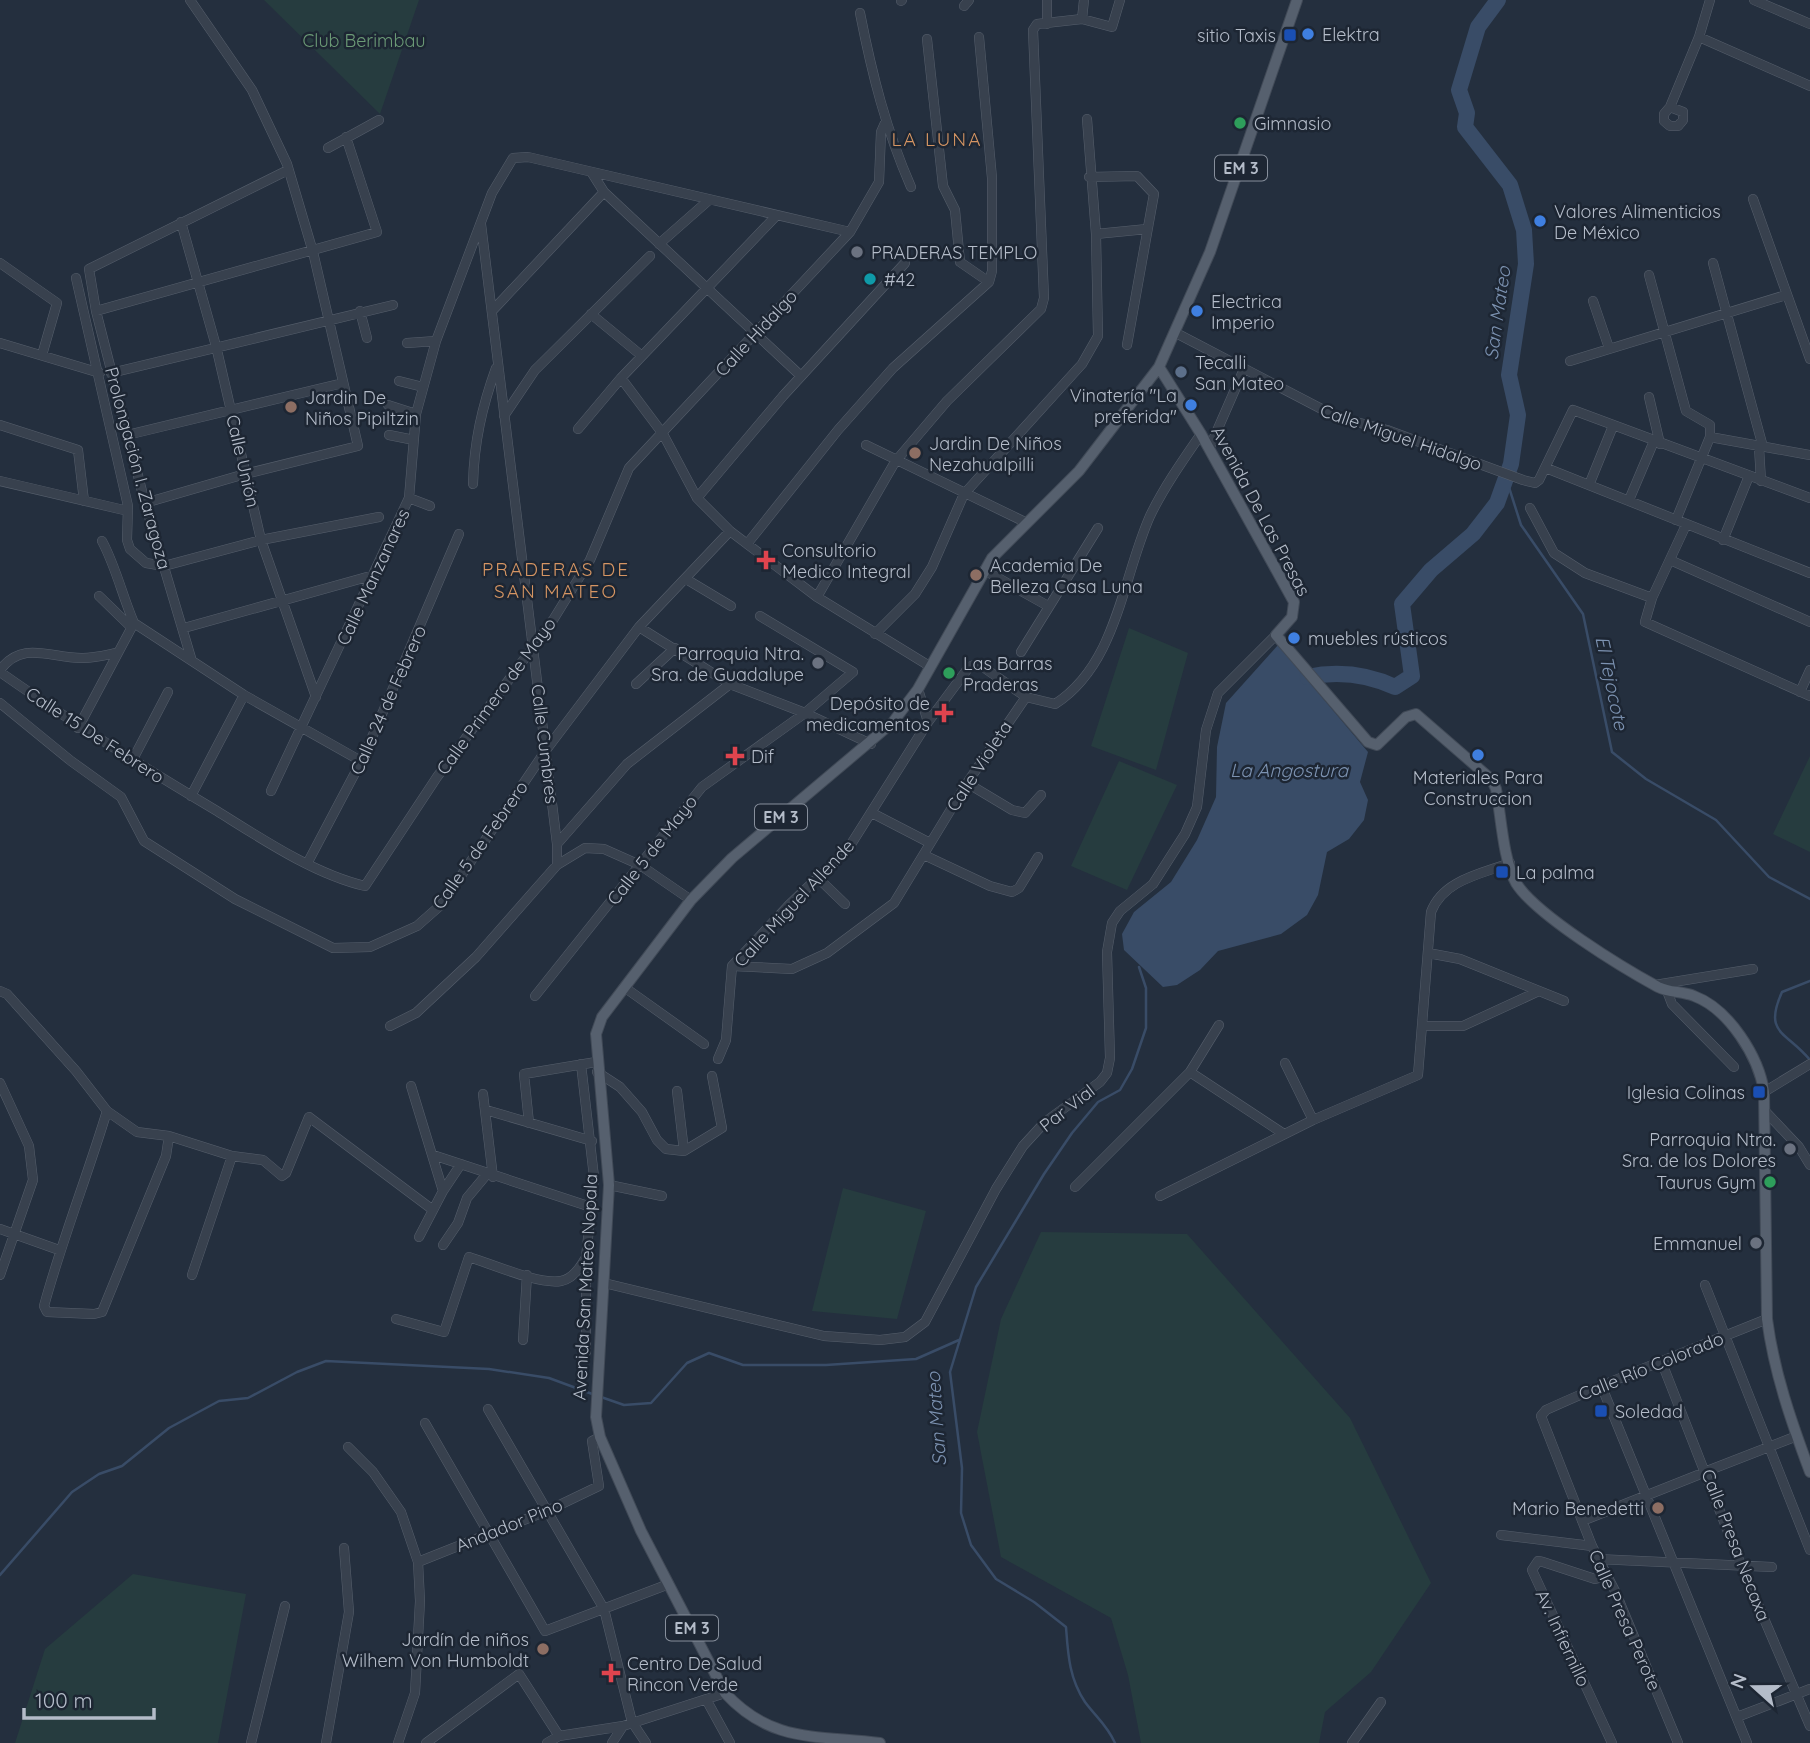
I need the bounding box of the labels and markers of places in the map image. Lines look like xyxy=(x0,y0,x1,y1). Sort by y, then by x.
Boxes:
place label: Elektra xyxy=(1322,23,1380,46)
place label: sitio Taxis xyxy=(1197,24,1276,47)
marker: Elektra xyxy=(1300,26,1316,42)
marker: sitio Taxis xyxy=(1282,27,1298,43)
place label: Gimnasio xyxy=(1254,112,1331,135)
marker: Gimnasio xyxy=(1232,115,1248,131)
place label: Valores Alimenticios De México xyxy=(1554,200,1721,244)
marker: Valores Alimenticios De México xyxy=(1532,213,1548,229)
place label: PRADERAS TEMPLO xyxy=(871,241,1037,264)
marker: PRADERAS TEMPLO xyxy=(849,244,865,260)
place label: #42 xyxy=(884,268,915,291)
marker: #42 xyxy=(862,271,878,287)
place label: Electrica Imperio xyxy=(1211,290,1282,334)
marker: Electrica Imperio xyxy=(1189,303,1205,319)
place label: Tecalli San Mateo xyxy=(1195,351,1284,395)
marker: Tecalli San Mateo xyxy=(1173,364,1189,380)
place label: Vinatería "La preferida" xyxy=(1070,384,1177,428)
place label: Jardin De Niños Pipiltzin xyxy=(305,386,419,430)
marker: Vinatería "La preferida" xyxy=(1183,397,1199,413)
marker: Jardin De Niños Pipiltzin xyxy=(283,399,299,415)
place label: Jardin De Niños Nezahualpilli xyxy=(929,432,1062,476)
marker: Jardin De Niños Nezahualpilli xyxy=(907,445,923,461)
place label: Consultorio Medico Integral xyxy=(782,539,911,583)
marker: Consultorio Medico Integral xyxy=(756,550,776,570)
place label: Academia De Belleza Casa Luna xyxy=(990,554,1143,598)
marker: Academia De Belleza Casa Luna xyxy=(968,567,984,583)
place label: muebles rústicos xyxy=(1308,627,1447,650)
marker: muebles rústicos xyxy=(1286,630,1302,646)
place label: Parroquia Ntra. Sra. de Guadalupe xyxy=(651,642,804,686)
place label: Las Barras Praderas xyxy=(963,652,1052,696)
marker: Parroquia Ntra. Sra. de Guadalupe xyxy=(810,655,826,671)
marker: Las Barras Praderas xyxy=(941,665,957,681)
place label: Depósito de medicamentos xyxy=(806,692,930,736)
marker: Depósito de medicamentos xyxy=(936,705,952,721)
place label: Dif xyxy=(751,745,775,768)
marker: Dif xyxy=(725,746,745,766)
marker: Materiales Para Construccion xyxy=(1470,747,1486,763)
place label: Materiales Para Construccion xyxy=(1413,766,1543,810)
place label: La palma xyxy=(1516,861,1595,884)
marker: La palma xyxy=(1494,864,1510,880)
place label: Iglesia Colinas xyxy=(1627,1081,1745,1104)
marker: Iglesia Colinas xyxy=(1751,1084,1767,1100)
place label: Parroquia Ntra. Sra. de los Dolores xyxy=(1622,1128,1776,1172)
marker: Parroquia Ntra. Sra. de los Dolores xyxy=(1782,1141,1798,1157)
place label: Taurus Gym xyxy=(1656,1171,1756,1194)
marker: Taurus Gym xyxy=(1762,1174,1778,1190)
place label: Emmanuel xyxy=(1653,1232,1742,1255)
marker: Emmanuel xyxy=(1748,1235,1764,1251)
place label: Soledad xyxy=(1615,1400,1683,1423)
marker: Soledad xyxy=(1593,1403,1609,1419)
place label: Mario Benedetti xyxy=(1512,1497,1644,1520)
marker: Mario Benedetti xyxy=(1650,1500,1666,1516)
place label: Jardín de niños Wilhem Von Humboldt xyxy=(342,1628,529,1672)
marker: Jardín de niños Wilhem Von Humboldt xyxy=(535,1641,551,1657)
place label: Centro De Salud Rincon Verde xyxy=(627,1652,762,1696)
marker: Centro De Salud Rincon Verde xyxy=(601,1663,621,1683)

